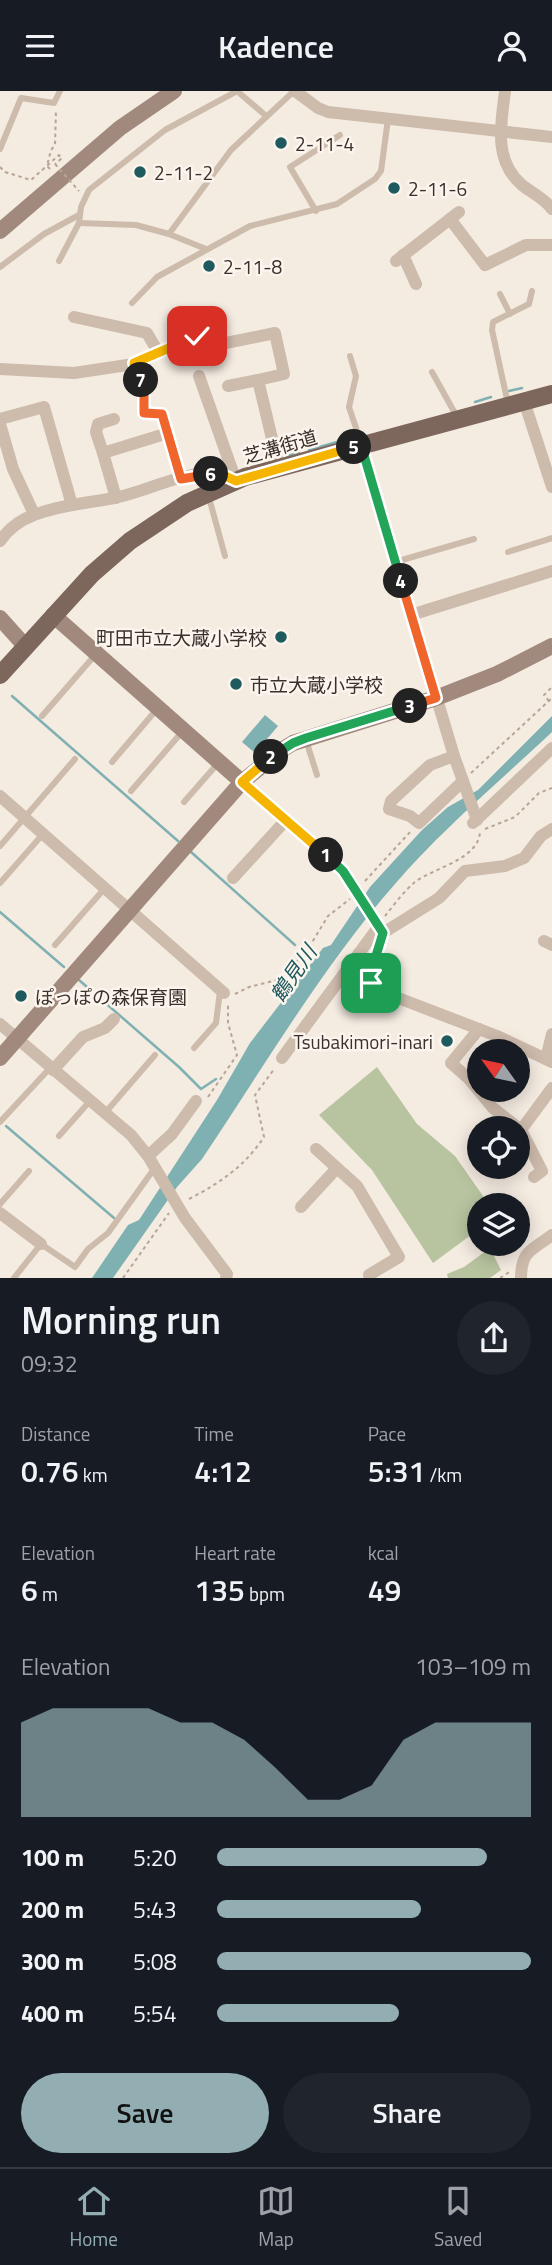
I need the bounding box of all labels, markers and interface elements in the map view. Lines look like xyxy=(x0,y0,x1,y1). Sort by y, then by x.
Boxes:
text: Kadence xyxy=(218,22,334,70)
icon: menu xyxy=(21,27,59,65)
icon: person xyxy=(493,27,531,65)
place label: 2-11-4 xyxy=(295,129,354,158)
marker: 2-11-4 xyxy=(273,135,289,151)
place label: 2-11-2 xyxy=(154,158,213,187)
marker: 2-11-2 xyxy=(132,164,148,180)
place label: 2-11-6 xyxy=(408,174,467,203)
marker: 2-11-6 xyxy=(386,180,402,196)
place label: 2-11-8 xyxy=(223,252,283,281)
marker: 2-11-8 xyxy=(201,258,217,274)
pin xyxy=(167,306,227,366)
icon: check xyxy=(178,317,216,355)
pin: 7 xyxy=(124,363,158,397)
text: 7 xyxy=(135,365,146,394)
street label: 芝溝街道 xyxy=(239,422,321,470)
pin: 5 xyxy=(336,429,372,465)
text: 5 xyxy=(348,432,359,461)
pin: 6 xyxy=(194,457,228,491)
text: 6 xyxy=(205,459,216,488)
pin: 4 xyxy=(384,563,418,599)
text: 4 xyxy=(395,566,406,595)
place label: 町田市立大蔵小学校 xyxy=(96,623,267,652)
marker: 町田市立大蔵小学校 xyxy=(273,629,289,645)
place label: 市立大蔵小学校 xyxy=(250,670,383,699)
marker: 市立大蔵小学校 xyxy=(228,676,244,692)
pin: 3 xyxy=(392,689,428,723)
text: 3 xyxy=(404,691,415,720)
pin: 2 xyxy=(254,739,288,775)
text: 2 xyxy=(265,742,276,771)
pin: 1 xyxy=(308,837,344,873)
text: 1 xyxy=(320,840,331,869)
water label: 鶴見川 xyxy=(262,936,325,1008)
pin xyxy=(341,953,401,1013)
icon: arrive xyxy=(352,964,390,1002)
place label: ぽっぽの森保育園 xyxy=(35,982,187,1011)
marker: ぽっぽの森保育園 xyxy=(13,988,29,1004)
place label: Tsubakimori-inari xyxy=(293,1027,433,1056)
marker: Tsubakimori-inari xyxy=(439,1033,455,1049)
north arrow xyxy=(467,1039,530,1103)
map controls xyxy=(467,1039,530,1256)
button: locate xyxy=(467,1116,530,1179)
button: layers xyxy=(467,1193,530,1256)
text: Morning run xyxy=(21,1291,221,1349)
button: share xyxy=(457,1301,531,1375)
text: 09:32 xyxy=(21,1346,78,1381)
text: Distance xyxy=(21,1419,90,1448)
text: Time xyxy=(194,1419,234,1448)
text: Pace xyxy=(368,1419,406,1448)
text: 0.76 xyxy=(21,1448,79,1494)
text: 4:12 xyxy=(194,1448,252,1494)
text: 5:31 xyxy=(368,1448,425,1494)
text: km xyxy=(79,1460,108,1489)
text: /km xyxy=(425,1460,462,1489)
text: Elevation xyxy=(21,1538,95,1567)
text: Heart rate xyxy=(194,1538,276,1567)
text: kcal xyxy=(368,1538,399,1567)
text: 6 xyxy=(21,1567,38,1613)
text: 135 xyxy=(194,1567,245,1613)
text: 49 xyxy=(368,1567,401,1613)
text: m xyxy=(38,1579,58,1608)
text: bpm xyxy=(245,1579,285,1608)
text: Elevation xyxy=(21,1649,110,1684)
text: 103–109 m xyxy=(415,1649,531,1684)
text: 100 m xyxy=(21,1840,84,1875)
text: 5:20 xyxy=(133,1840,177,1875)
text: 200 m xyxy=(21,1892,84,1927)
text: 5:43 xyxy=(133,1892,177,1927)
text: 300 m xyxy=(21,1944,84,1979)
text: 5:08 xyxy=(133,1944,177,1979)
text: 400 m xyxy=(21,1996,84,2031)
text: 5:54 xyxy=(133,1996,177,2031)
button: Save xyxy=(21,2073,269,2153)
button: Share xyxy=(283,2073,531,2153)
tab: Home xyxy=(70,2182,118,2253)
tab: Map xyxy=(257,2182,295,2253)
tab: Saved xyxy=(434,2182,482,2253)

